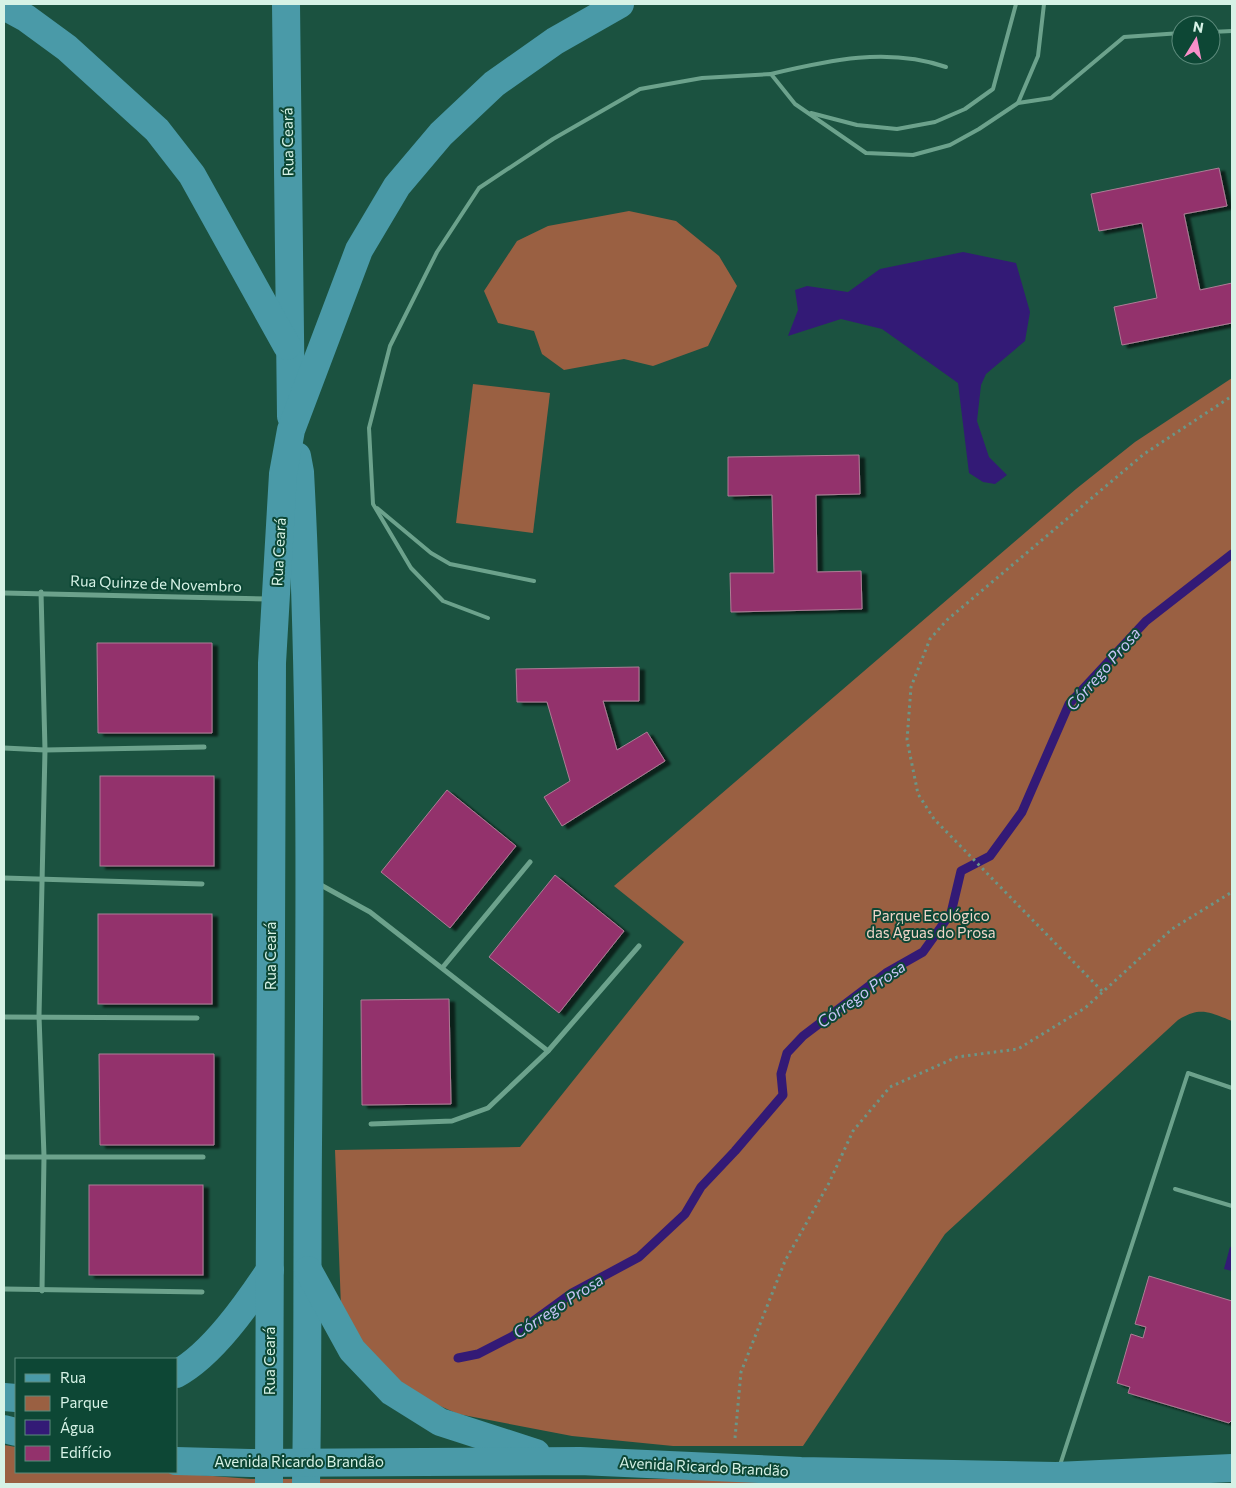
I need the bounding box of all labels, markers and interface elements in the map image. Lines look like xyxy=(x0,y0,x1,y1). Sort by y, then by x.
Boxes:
north arrow xyxy=(1171,15,1221,65)
text: N xyxy=(1192,17,1205,36)
street label: Rua Ceará xyxy=(277,108,297,177)
street label: Rua Ceará xyxy=(267,517,289,587)
street label: Rua Quinze de Novembro xyxy=(70,571,242,595)
water label: Córrego Prosa xyxy=(1061,623,1144,714)
park label: Parque Ecológico das Águas do Prosa xyxy=(866,906,996,941)
street label: Rua Ceará xyxy=(261,922,279,990)
water label: Córrego Prosa xyxy=(813,956,909,1031)
water label: Córrego Prosa xyxy=(509,1269,606,1342)
street label: Rua Ceará xyxy=(260,1327,278,1395)
legend xyxy=(15,1358,178,1473)
text: Rua xyxy=(60,1368,86,1386)
text: Parque xyxy=(60,1393,108,1411)
text: Água xyxy=(60,1417,94,1436)
text: Edifício xyxy=(60,1443,111,1461)
street label: Avenida Ricardo Brandão xyxy=(214,1452,384,1470)
street label: Avenida Ricardo Brandão xyxy=(619,1453,789,1479)

